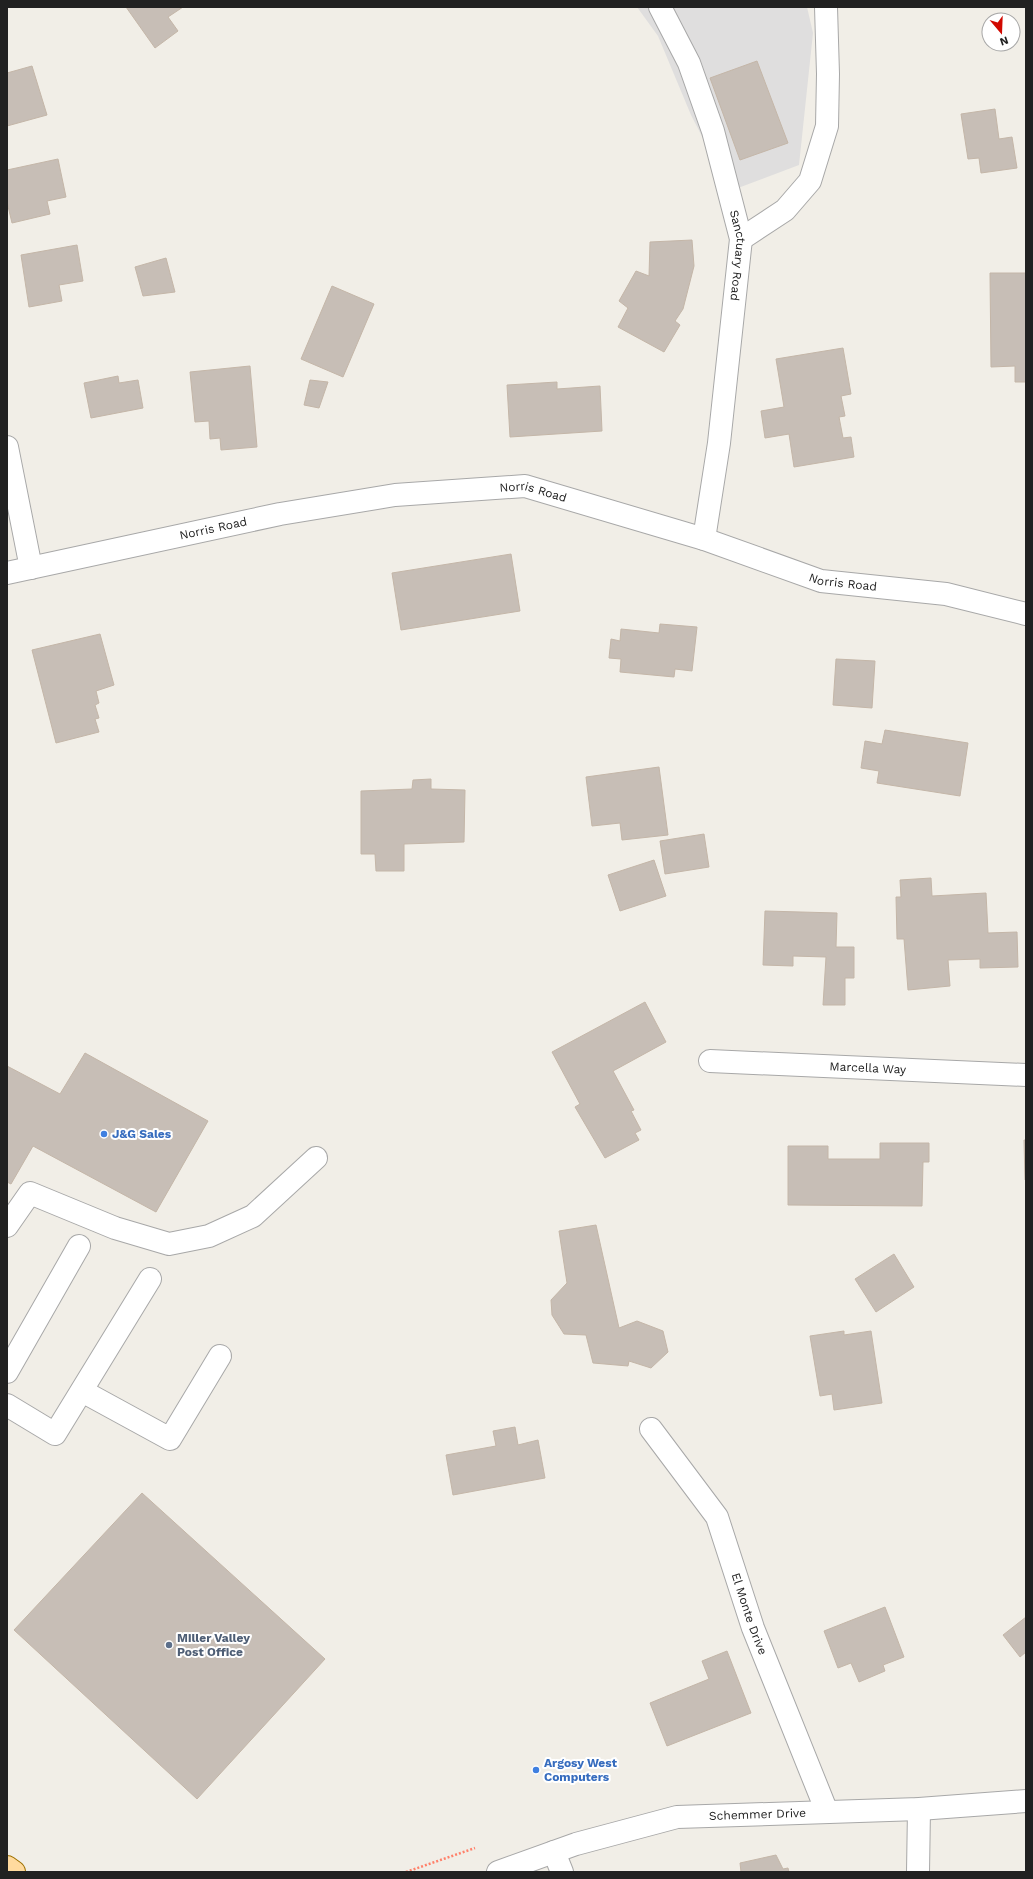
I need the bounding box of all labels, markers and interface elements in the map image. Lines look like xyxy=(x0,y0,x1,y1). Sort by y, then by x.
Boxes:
north arrow xyxy=(981,12,1021,52)
text: N xyxy=(998,34,1010,48)
street label: Sanctuary Road xyxy=(727,208,748,302)
street label: Norris Road xyxy=(499,479,568,505)
street label: Norris Road xyxy=(178,514,248,543)
street label: Norris Road xyxy=(807,570,878,594)
street label: Marcella Way xyxy=(829,1059,907,1077)
place label: J&G Sales xyxy=(112,1127,172,1141)
marker: J&G Sales xyxy=(99,1129,109,1139)
street label: El Monte Drive xyxy=(729,1571,770,1657)
place label: Miller Valley Post Office xyxy=(177,1631,250,1659)
marker: Miller Valley Post Office xyxy=(164,1640,174,1650)
place label: Argosy West Computers xyxy=(544,1756,618,1784)
marker: Argosy West Computers xyxy=(531,1765,541,1775)
street label: Schemmer Drive xyxy=(709,1806,806,1823)

